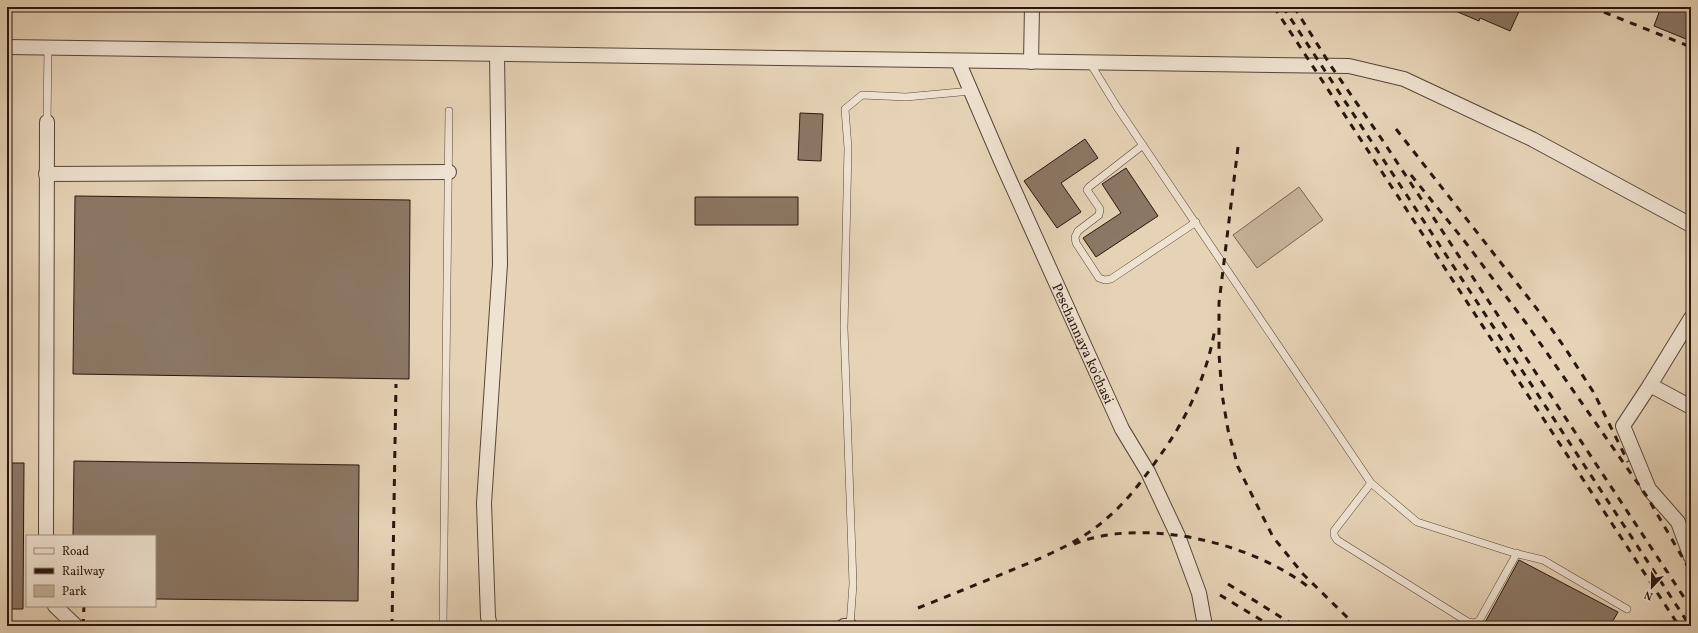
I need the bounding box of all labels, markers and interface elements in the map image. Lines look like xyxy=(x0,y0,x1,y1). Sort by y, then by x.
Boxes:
street label: Peschannaya ko'chasi xyxy=(1047,281,1117,407)
legend xyxy=(26,535,156,607)
text: Road xyxy=(62,544,89,560)
text: Railway xyxy=(62,564,105,580)
north arrow xyxy=(1632,567,1672,607)
text: Park xyxy=(62,584,87,600)
text: N xyxy=(1642,586,1655,603)

